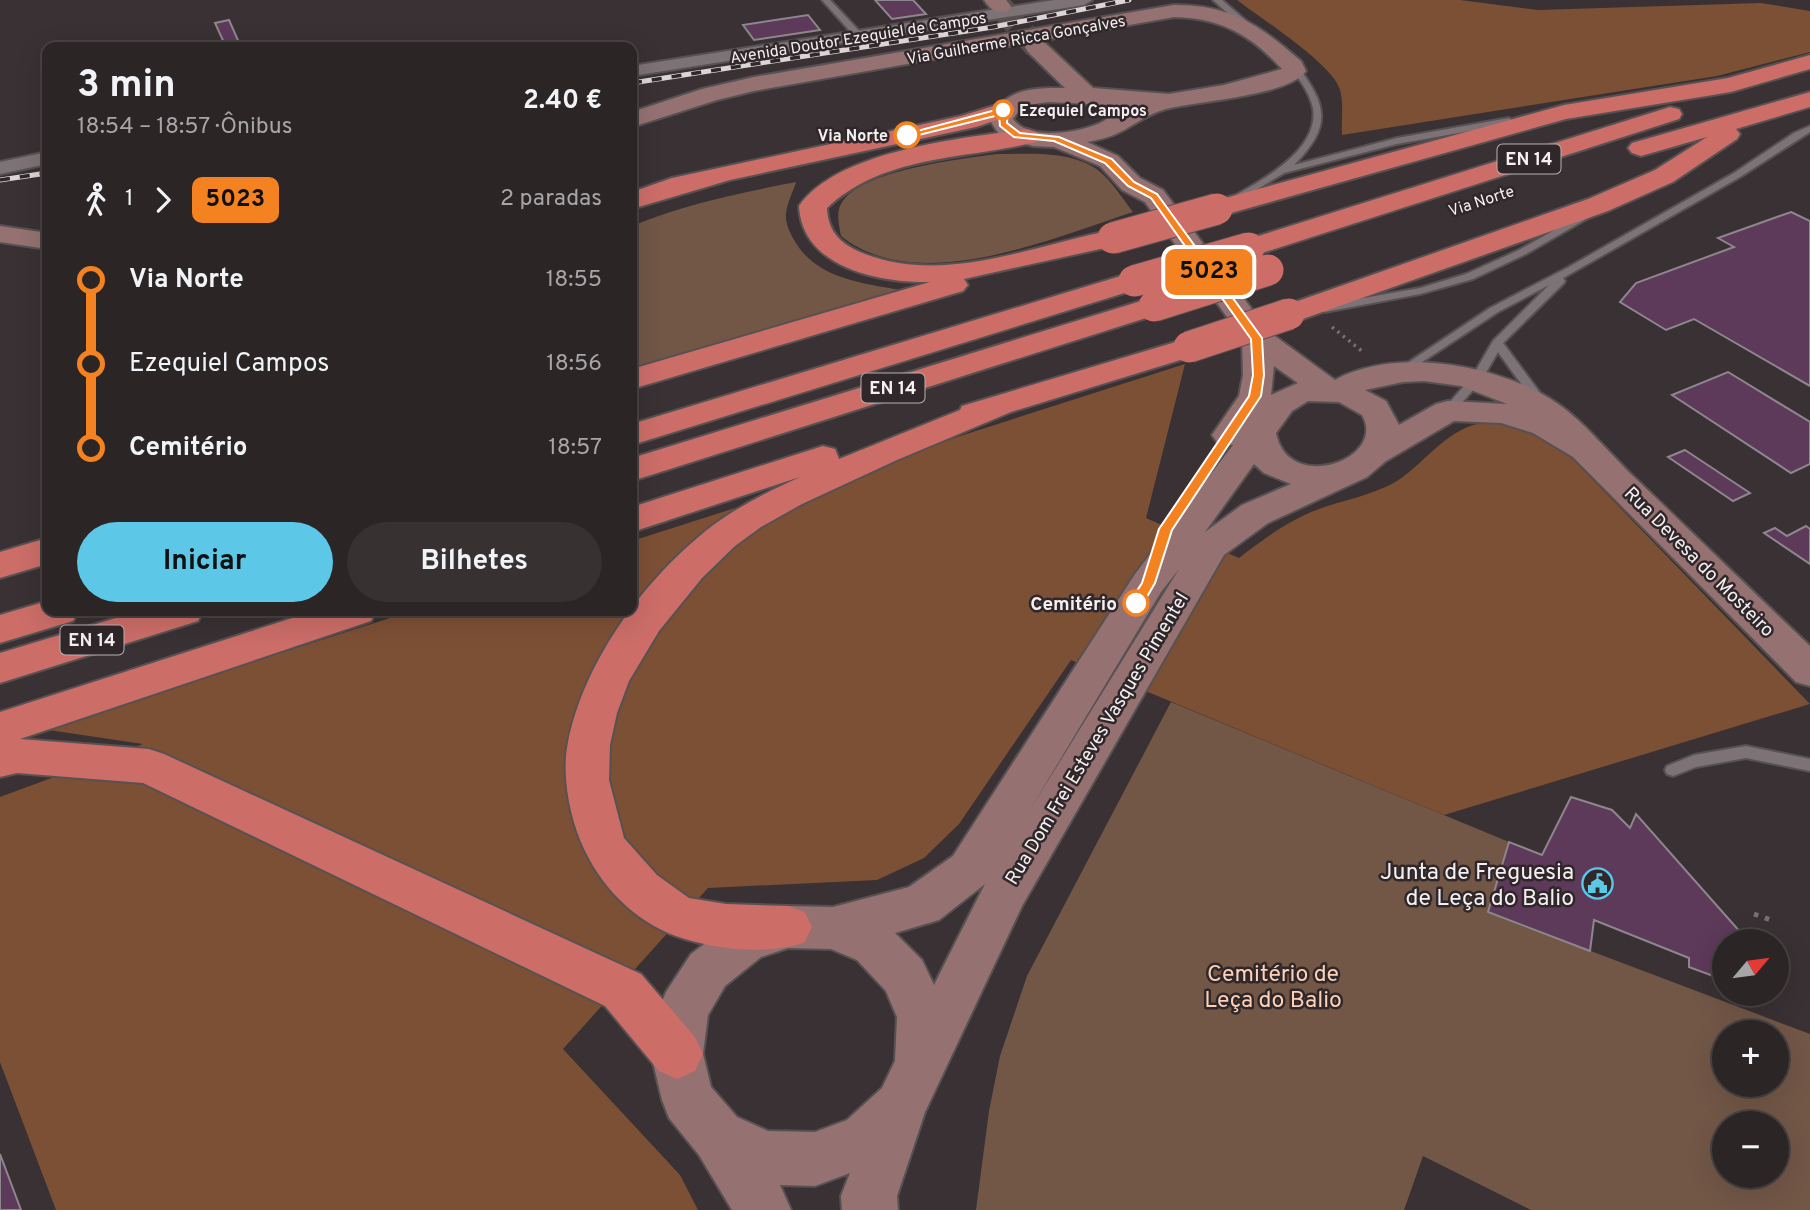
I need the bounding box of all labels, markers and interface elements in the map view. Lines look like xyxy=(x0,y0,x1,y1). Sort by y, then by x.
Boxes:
street label: Avenida Doutor Ezequiel de Campos xyxy=(729,9,988,69)
street label: Via Guilherme Ricca Gonçalves xyxy=(905,12,1127,70)
text: 3 min xyxy=(77,62,176,111)
text: 2.40 € xyxy=(523,85,602,118)
marker: Ezequiel Campos xyxy=(993,100,1013,120)
place label: Ezequiel Campos xyxy=(1019,102,1147,122)
text: 18:54 – 18:57 · Ônibus xyxy=(77,113,292,142)
marker: Via Norte xyxy=(894,122,920,148)
place label: Via Norte xyxy=(817,127,888,147)
road number: EN 14 xyxy=(1498,144,1560,174)
icon: walk xyxy=(77,181,115,219)
icon: forward xyxy=(144,181,182,219)
street label: Via Norte xyxy=(1446,182,1517,222)
text: 1 xyxy=(125,185,134,214)
text: 5023 xyxy=(206,185,265,215)
text: 2 paradas xyxy=(500,185,602,214)
line badge: 5023 xyxy=(1160,249,1258,295)
text: 5023 xyxy=(1179,257,1239,287)
text: Via Norte xyxy=(129,264,244,297)
text: 18:55 xyxy=(546,266,602,295)
text: Ezequiel Campos xyxy=(129,348,329,381)
text: 18:56 xyxy=(546,350,602,379)
road number: EN 14 xyxy=(862,374,924,402)
text: Cemitério xyxy=(129,432,248,465)
text: 18:57 xyxy=(548,434,602,463)
street label: Rua Devesa do Mosteiro xyxy=(1618,482,1779,643)
button: Iniciar xyxy=(77,522,333,602)
button: Bilhetes xyxy=(347,522,602,602)
street label: Rua Dom Frei Esteves Vasques Pimentel xyxy=(1001,589,1195,890)
marker: Cemitério xyxy=(1123,590,1149,616)
place label: Cemitério xyxy=(1030,593,1117,617)
road number: EN 14 xyxy=(60,626,124,654)
place label: Junta de Freguesia de Leça do Balio xyxy=(1380,859,1574,914)
public building icon: Junta de Freguesia de Leça do Balio xyxy=(1580,867,1614,901)
north arrow xyxy=(1712,929,1788,1006)
map controls xyxy=(1712,929,1789,1188)
park label: Cemitério de Leça do Balio xyxy=(1204,961,1342,1016)
button: + xyxy=(1712,1020,1789,1097)
button: − xyxy=(1712,1111,1789,1188)

